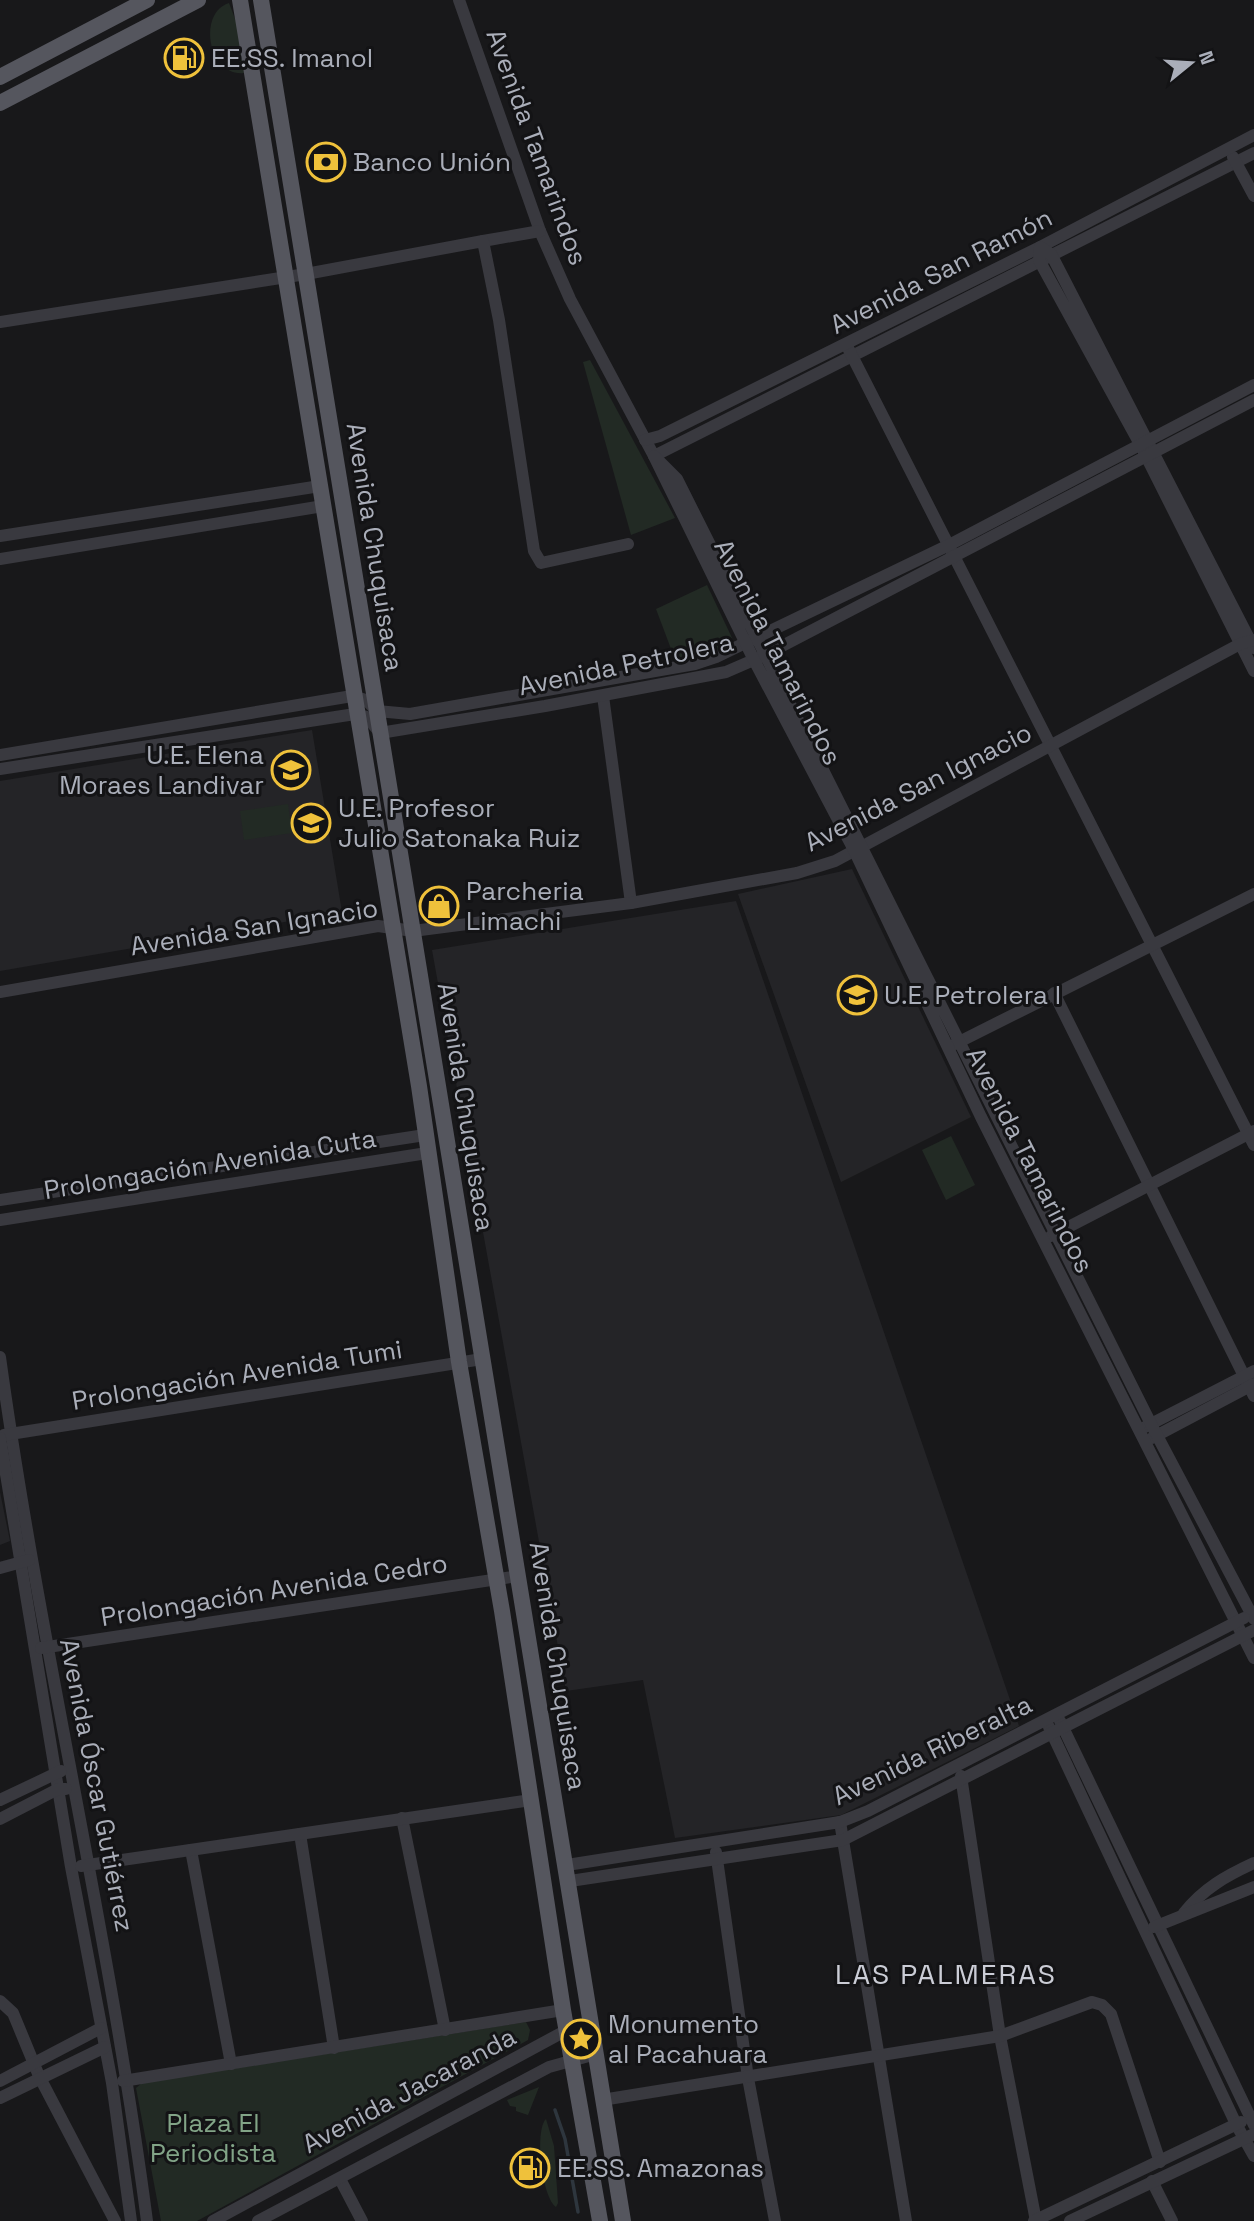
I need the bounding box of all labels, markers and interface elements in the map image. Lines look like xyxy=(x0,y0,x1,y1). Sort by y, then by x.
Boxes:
street label: Avenida Tamarindos xyxy=(478,24,596,270)
north arrow xyxy=(1156,28,1226,98)
fuel station icon: EE.SS. Imanol xyxy=(163,37,205,79)
place label: EE.SS. Imanol xyxy=(211,41,373,75)
text: N xyxy=(1193,48,1221,68)
bank icon: Banco Unión xyxy=(305,141,347,183)
place label: Banco Unión xyxy=(353,145,511,179)
street label: Avenida San Ramón xyxy=(824,200,1058,342)
street label: Avenida Chuquisaca xyxy=(339,420,411,674)
street label: Avenida Tamarindos xyxy=(706,533,850,771)
street label: Avenida Petrolera xyxy=(515,625,737,703)
street label: Avenida San Ignacio xyxy=(799,715,1037,859)
place label: U.E. Elena Moraes Landivar xyxy=(59,738,264,802)
school or university icon: U.E. Elena Moraes Landivar xyxy=(270,749,312,791)
place label: U.E. Profesor Julio Satonaka Ruiz xyxy=(338,791,580,855)
school or university icon: U.E. Profesor Julio Satonaka Ruiz xyxy=(290,802,332,844)
place label: Parcheria Limachi xyxy=(466,874,584,938)
shop icon: Parcheria Limachi xyxy=(418,885,460,927)
street label: Avenida San Ignacio xyxy=(128,891,380,963)
school or university icon: U.E. Petrolera I xyxy=(836,974,878,1016)
place label: U.E. Petrolera I xyxy=(884,978,1061,1012)
street label: Avenida Chuquisaca xyxy=(430,980,502,1234)
street label: Avenida Tamarindos xyxy=(958,1041,1102,1279)
street label: Prolongación Avenida Cuta xyxy=(41,1121,379,1207)
street label: Prolongación Avenida Tumi xyxy=(70,1332,404,1418)
street label: Avenida Chuquisaca xyxy=(522,1539,594,1793)
street label: Prolongación Avenida Cedro xyxy=(98,1546,450,1634)
street label: Avenida Óscar Gutiérrez xyxy=(52,1636,142,1934)
street label: Avenida Riberalta xyxy=(827,1687,1037,1813)
district label: LAS PALMERAS xyxy=(835,1956,1057,1992)
place label: Monumento al Pacahuara xyxy=(608,2007,767,2071)
place icon: Monumento al Pacahuara xyxy=(560,2018,602,2060)
street label: Avenida Jacaranda xyxy=(296,2019,522,2161)
park label: Plaza El Periodista xyxy=(150,2106,276,2170)
fuel station icon: EE.SS. Amazonas xyxy=(509,2147,551,2189)
place label: EE.SS. Amazonas xyxy=(557,2151,764,2185)

